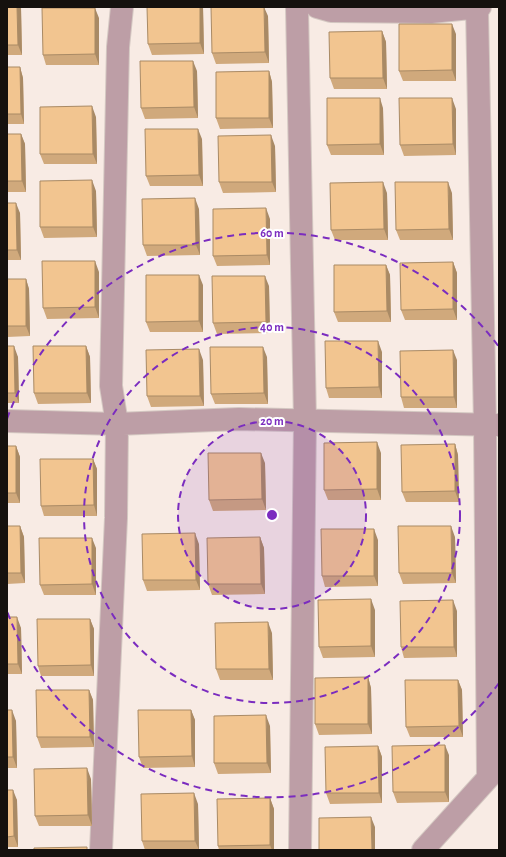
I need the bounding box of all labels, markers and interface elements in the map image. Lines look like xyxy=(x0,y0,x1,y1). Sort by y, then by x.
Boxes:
text: 60 m xyxy=(260,227,284,239)
text: 40 m xyxy=(260,321,284,333)
text: 20 m xyxy=(260,415,284,427)
centre of rings xyxy=(265,508,279,522)

